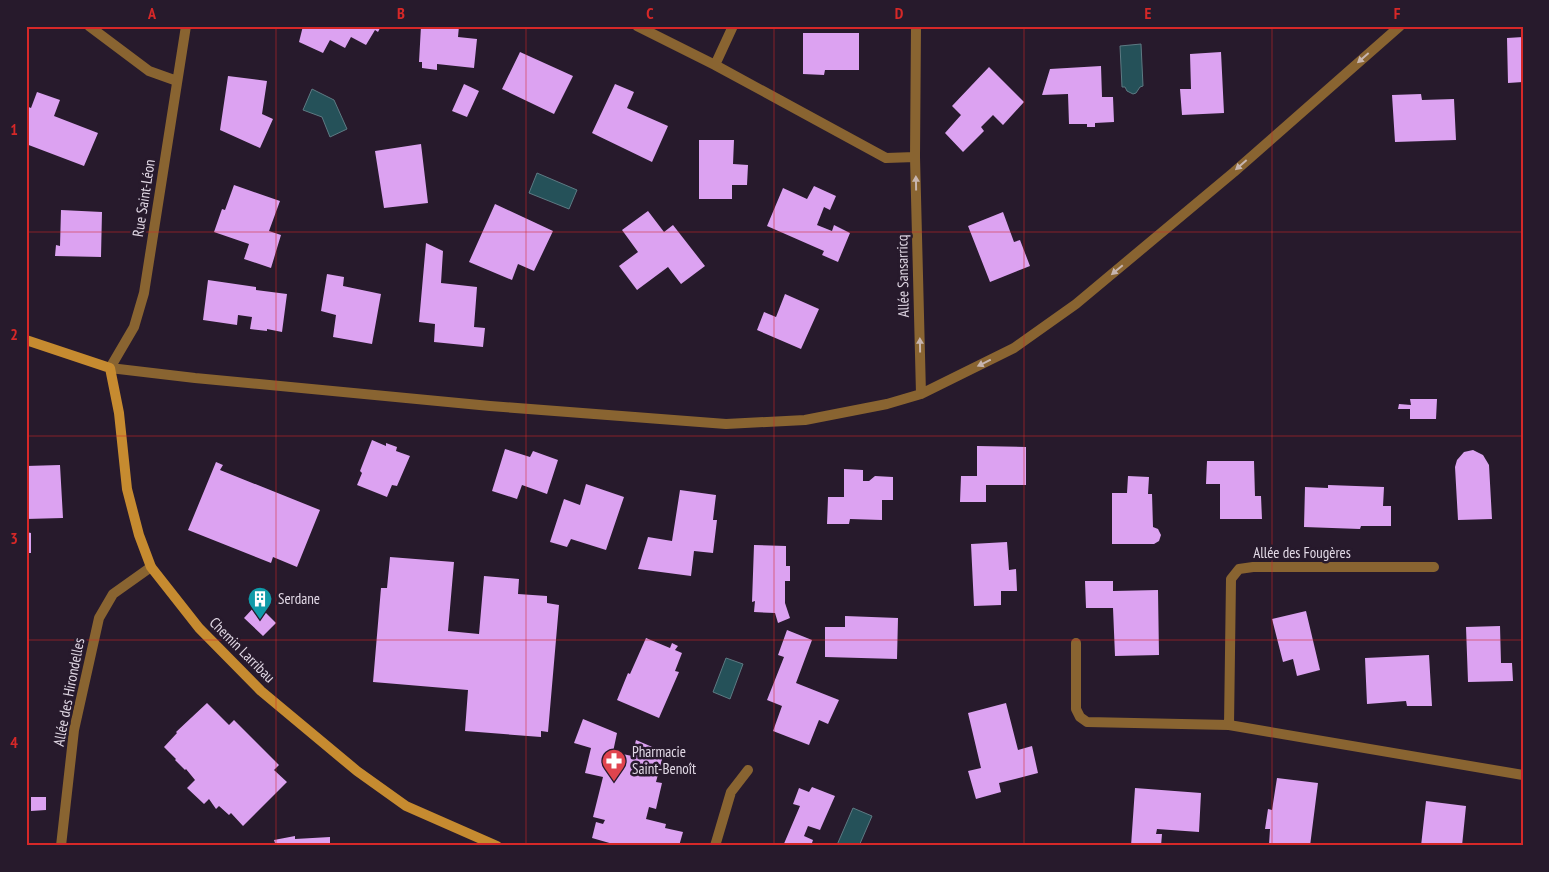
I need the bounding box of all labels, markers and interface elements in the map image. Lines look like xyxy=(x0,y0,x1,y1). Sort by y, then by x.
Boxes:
text: A xyxy=(147,3,157,23)
text: B xyxy=(397,3,405,23)
text: C xyxy=(646,3,654,23)
text: D xyxy=(895,3,904,23)
text: E xyxy=(1145,3,1152,23)
text: F xyxy=(1394,3,1401,23)
one-way arrow xyxy=(1357,53,1370,64)
text: 1 xyxy=(10,119,18,139)
street label: Rue Saint-Léon xyxy=(128,158,159,238)
one-way arrow xyxy=(1235,160,1248,171)
one-way arrow xyxy=(912,174,920,190)
street label: Allée Sansarricq xyxy=(892,235,913,317)
one-way arrow xyxy=(1111,264,1123,276)
text: 2 xyxy=(10,324,18,344)
one-way arrow xyxy=(916,337,924,353)
one-way arrow xyxy=(977,359,991,367)
text: 3 xyxy=(10,528,18,548)
street label: Allée des Fougères xyxy=(1253,543,1351,562)
building icon: Serdane xyxy=(247,586,273,620)
place label: Serdane xyxy=(278,589,320,608)
street label: Chemin Larribau xyxy=(206,613,279,686)
street label: Allée des Hirondelles xyxy=(49,636,88,748)
text: 4 xyxy=(10,732,18,752)
place label: Pharmacie Saint-Benoît xyxy=(632,742,696,778)
pharmacy icon: Pharmacie Saint-Benoît xyxy=(601,748,627,782)

